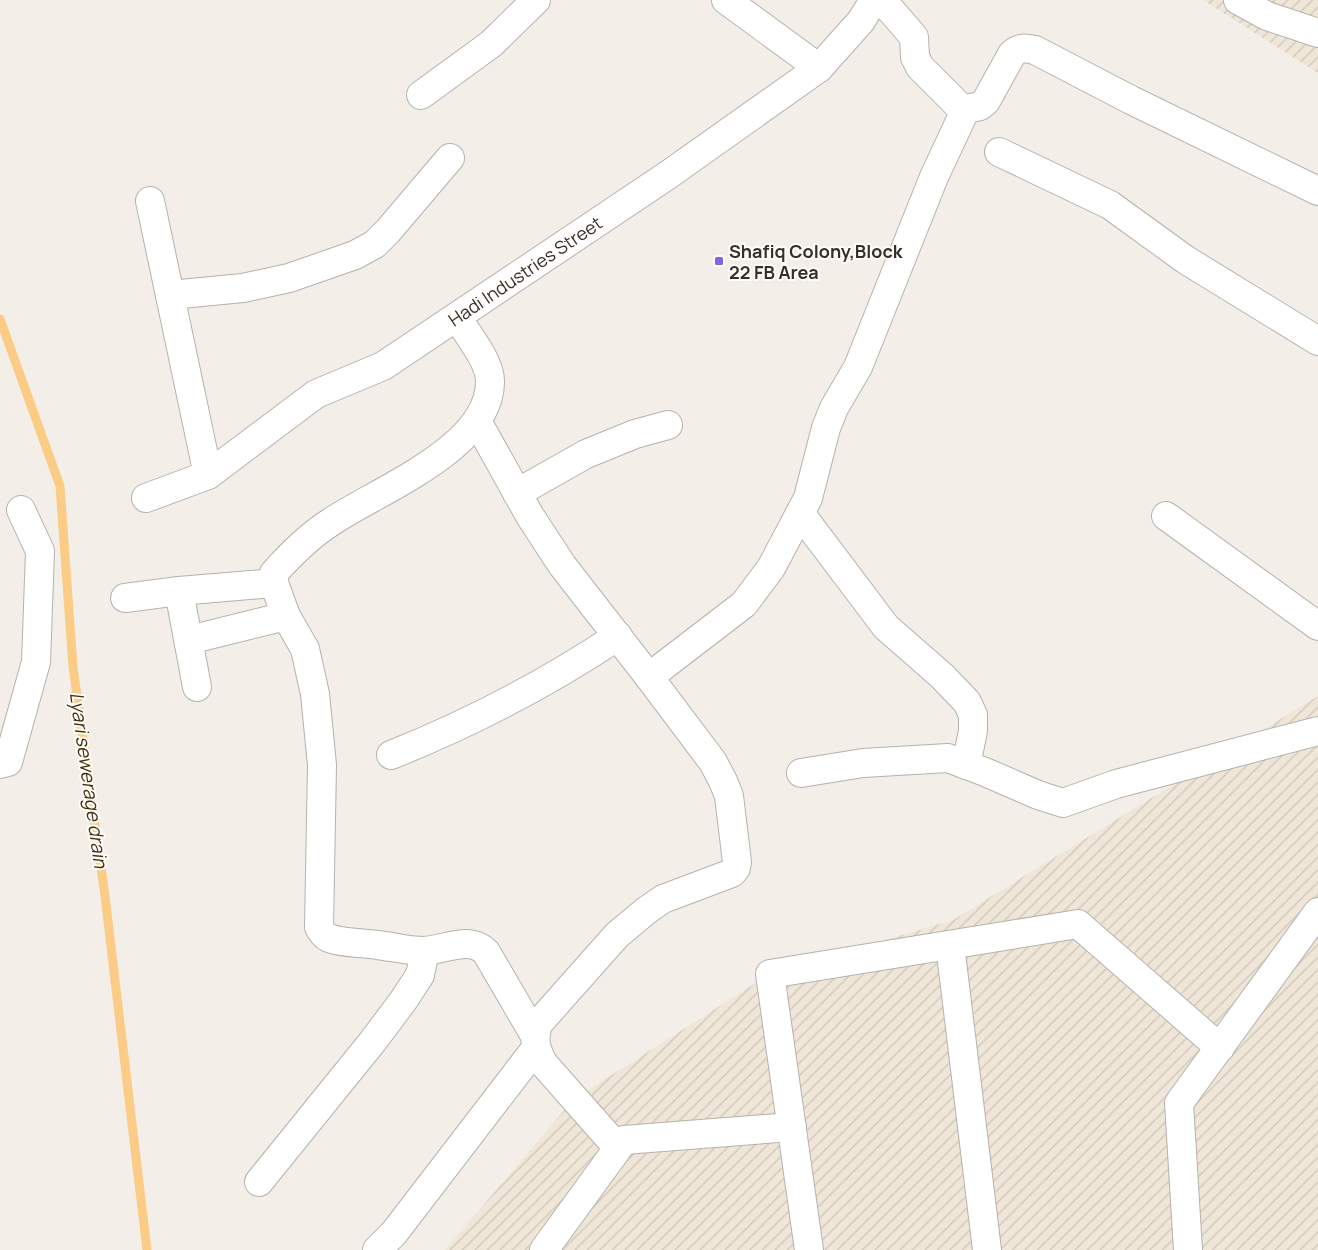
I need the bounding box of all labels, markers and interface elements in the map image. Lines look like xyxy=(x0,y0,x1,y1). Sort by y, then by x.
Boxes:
street label: Hadi Industries Street xyxy=(443,211,607,331)
place label: Shafiq Colony,Block 22 FB Area xyxy=(729,239,904,284)
marker: Shafiq Colony,Block 22 FB Area xyxy=(713,255,725,267)
water label: Lyari sewerage drain xyxy=(64,690,114,870)

